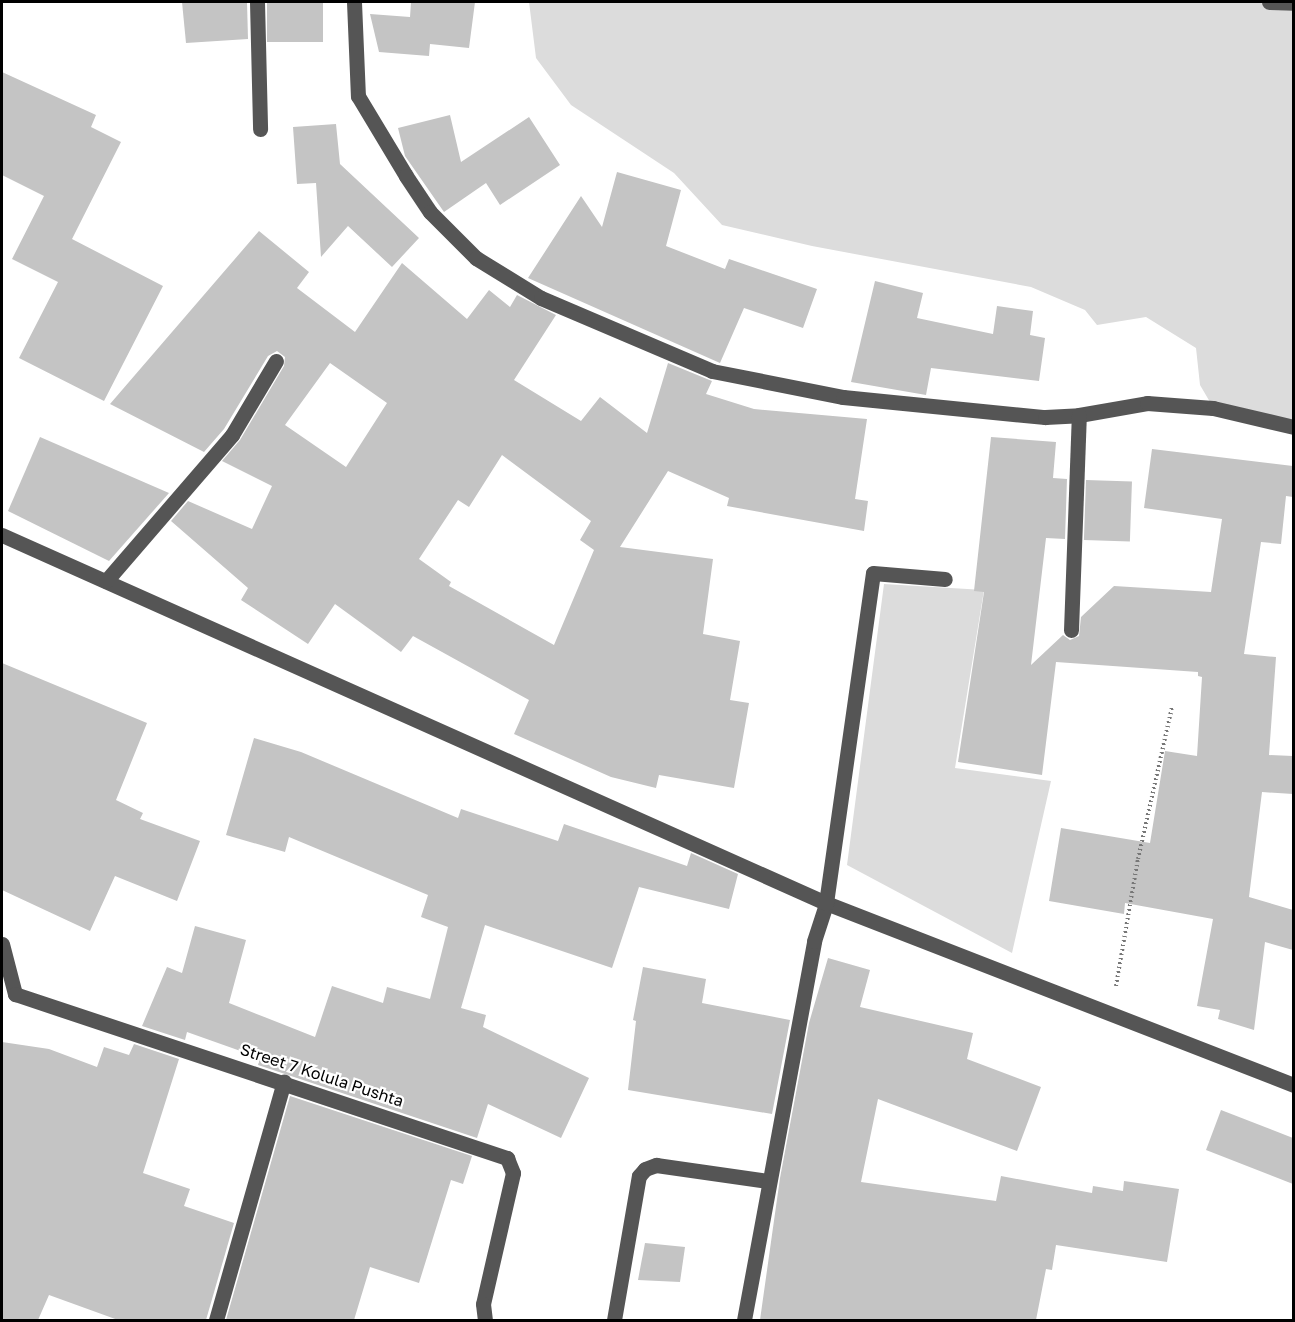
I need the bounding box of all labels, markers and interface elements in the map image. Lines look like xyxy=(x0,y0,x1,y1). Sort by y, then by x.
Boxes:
street label: Street 7 Kolula Pushta xyxy=(238,1039,406,1111)

